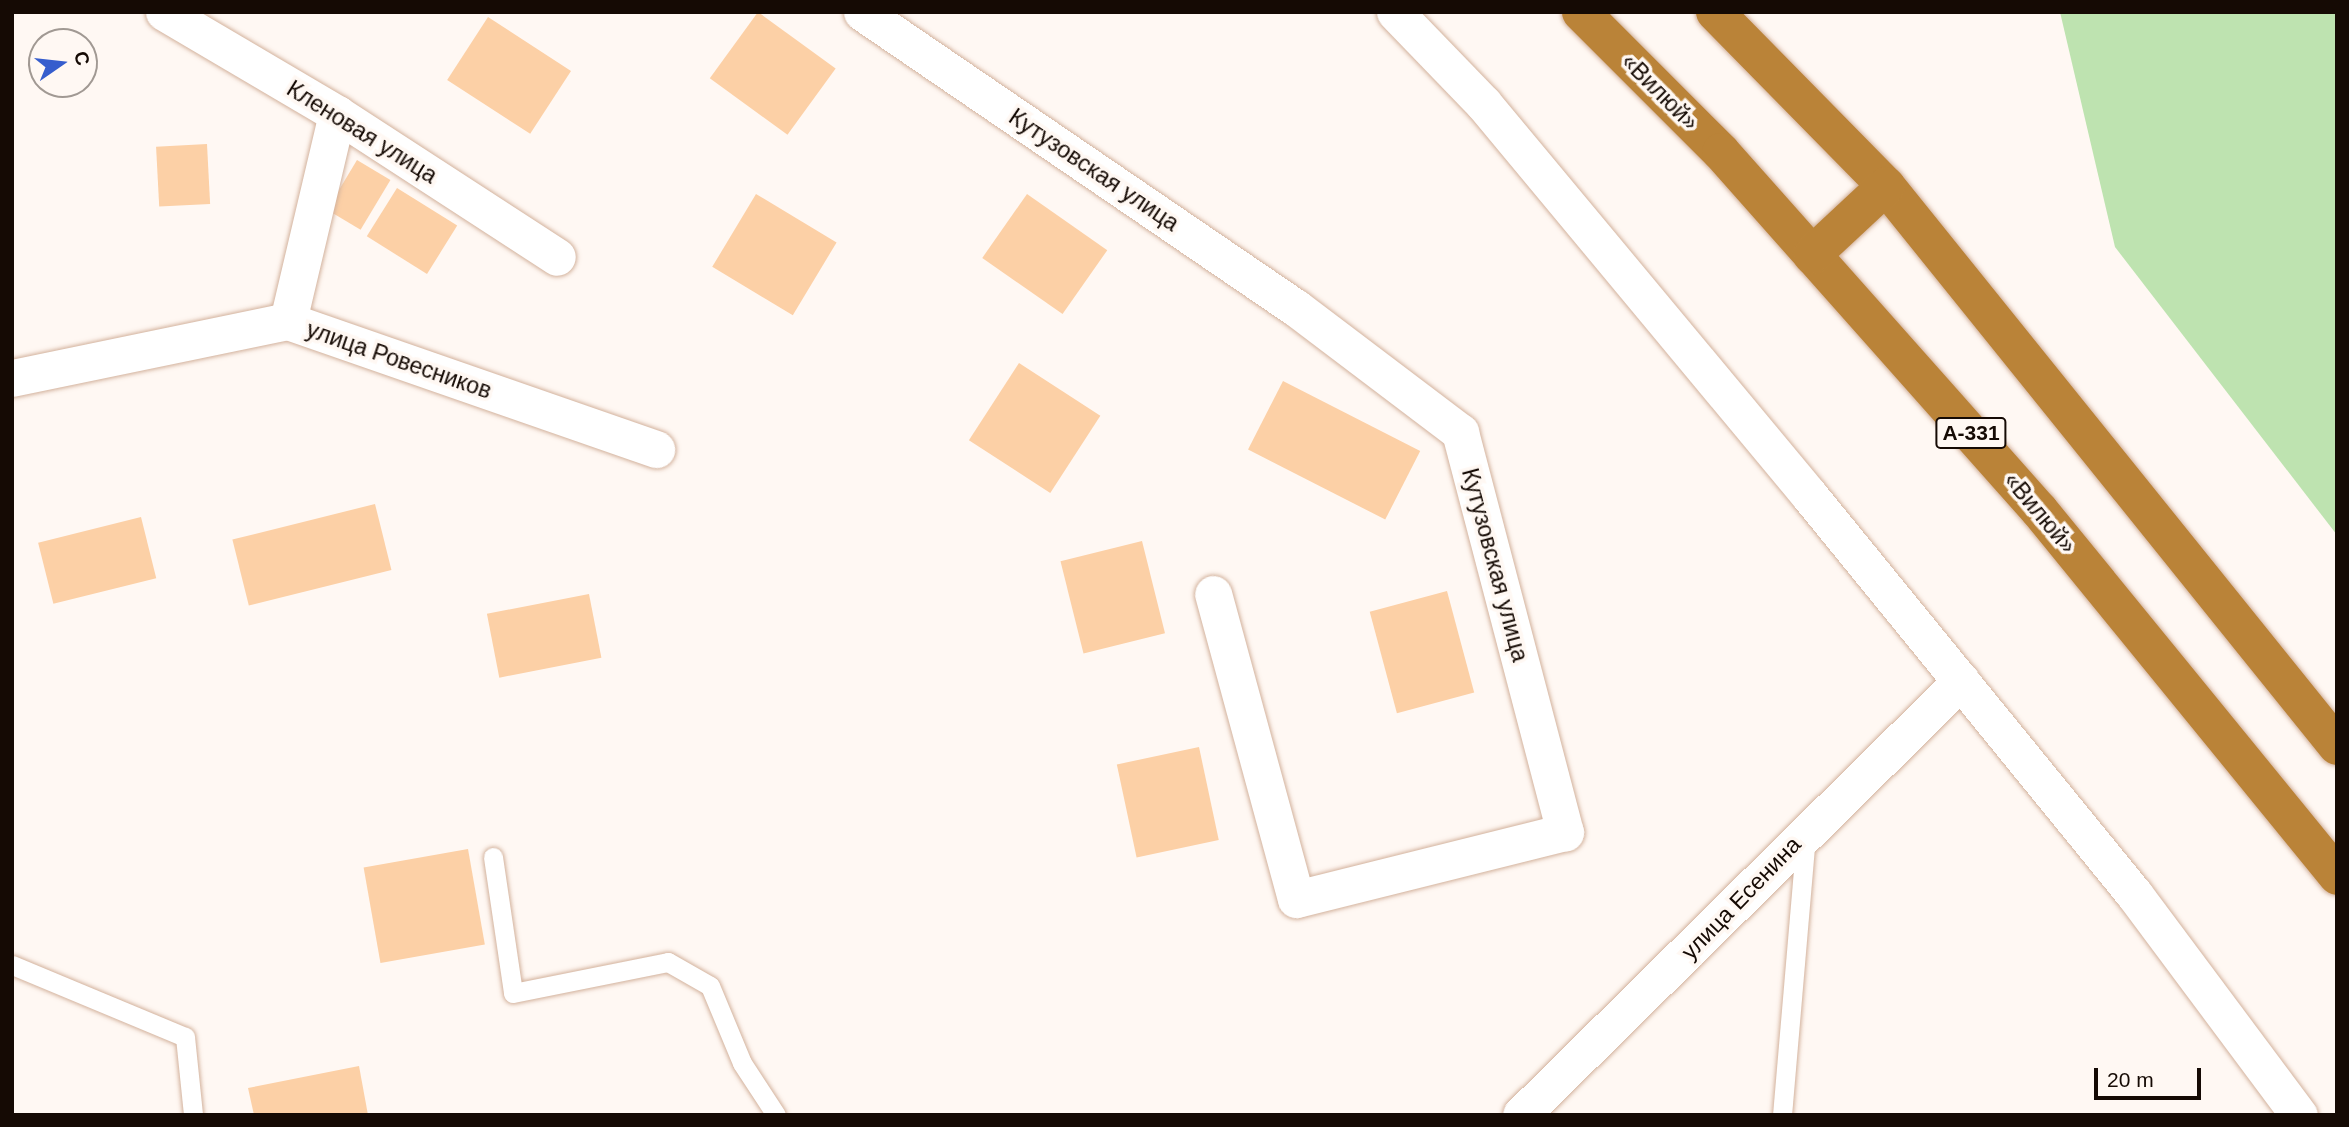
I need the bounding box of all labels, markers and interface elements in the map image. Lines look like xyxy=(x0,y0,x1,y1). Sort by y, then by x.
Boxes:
north arrow xyxy=(28,28,98,98)
street label: «Вилюй» xyxy=(1616,48,1704,136)
text: С xyxy=(70,49,94,67)
street label: Кленовая улица xyxy=(282,75,442,189)
street label: Кутузовская улица xyxy=(1004,103,1184,237)
street label: улица Ровесников xyxy=(303,315,495,405)
road number: А-331 xyxy=(1934,416,2008,450)
street label: Кутузовская улица xyxy=(1456,465,1534,665)
street label: «Вилюй» xyxy=(1998,467,2082,559)
street label: улица Есенина xyxy=(1675,831,1807,965)
scale bar xyxy=(2097,1054,2204,1098)
text: 20 m xyxy=(2107,1068,2154,1091)

